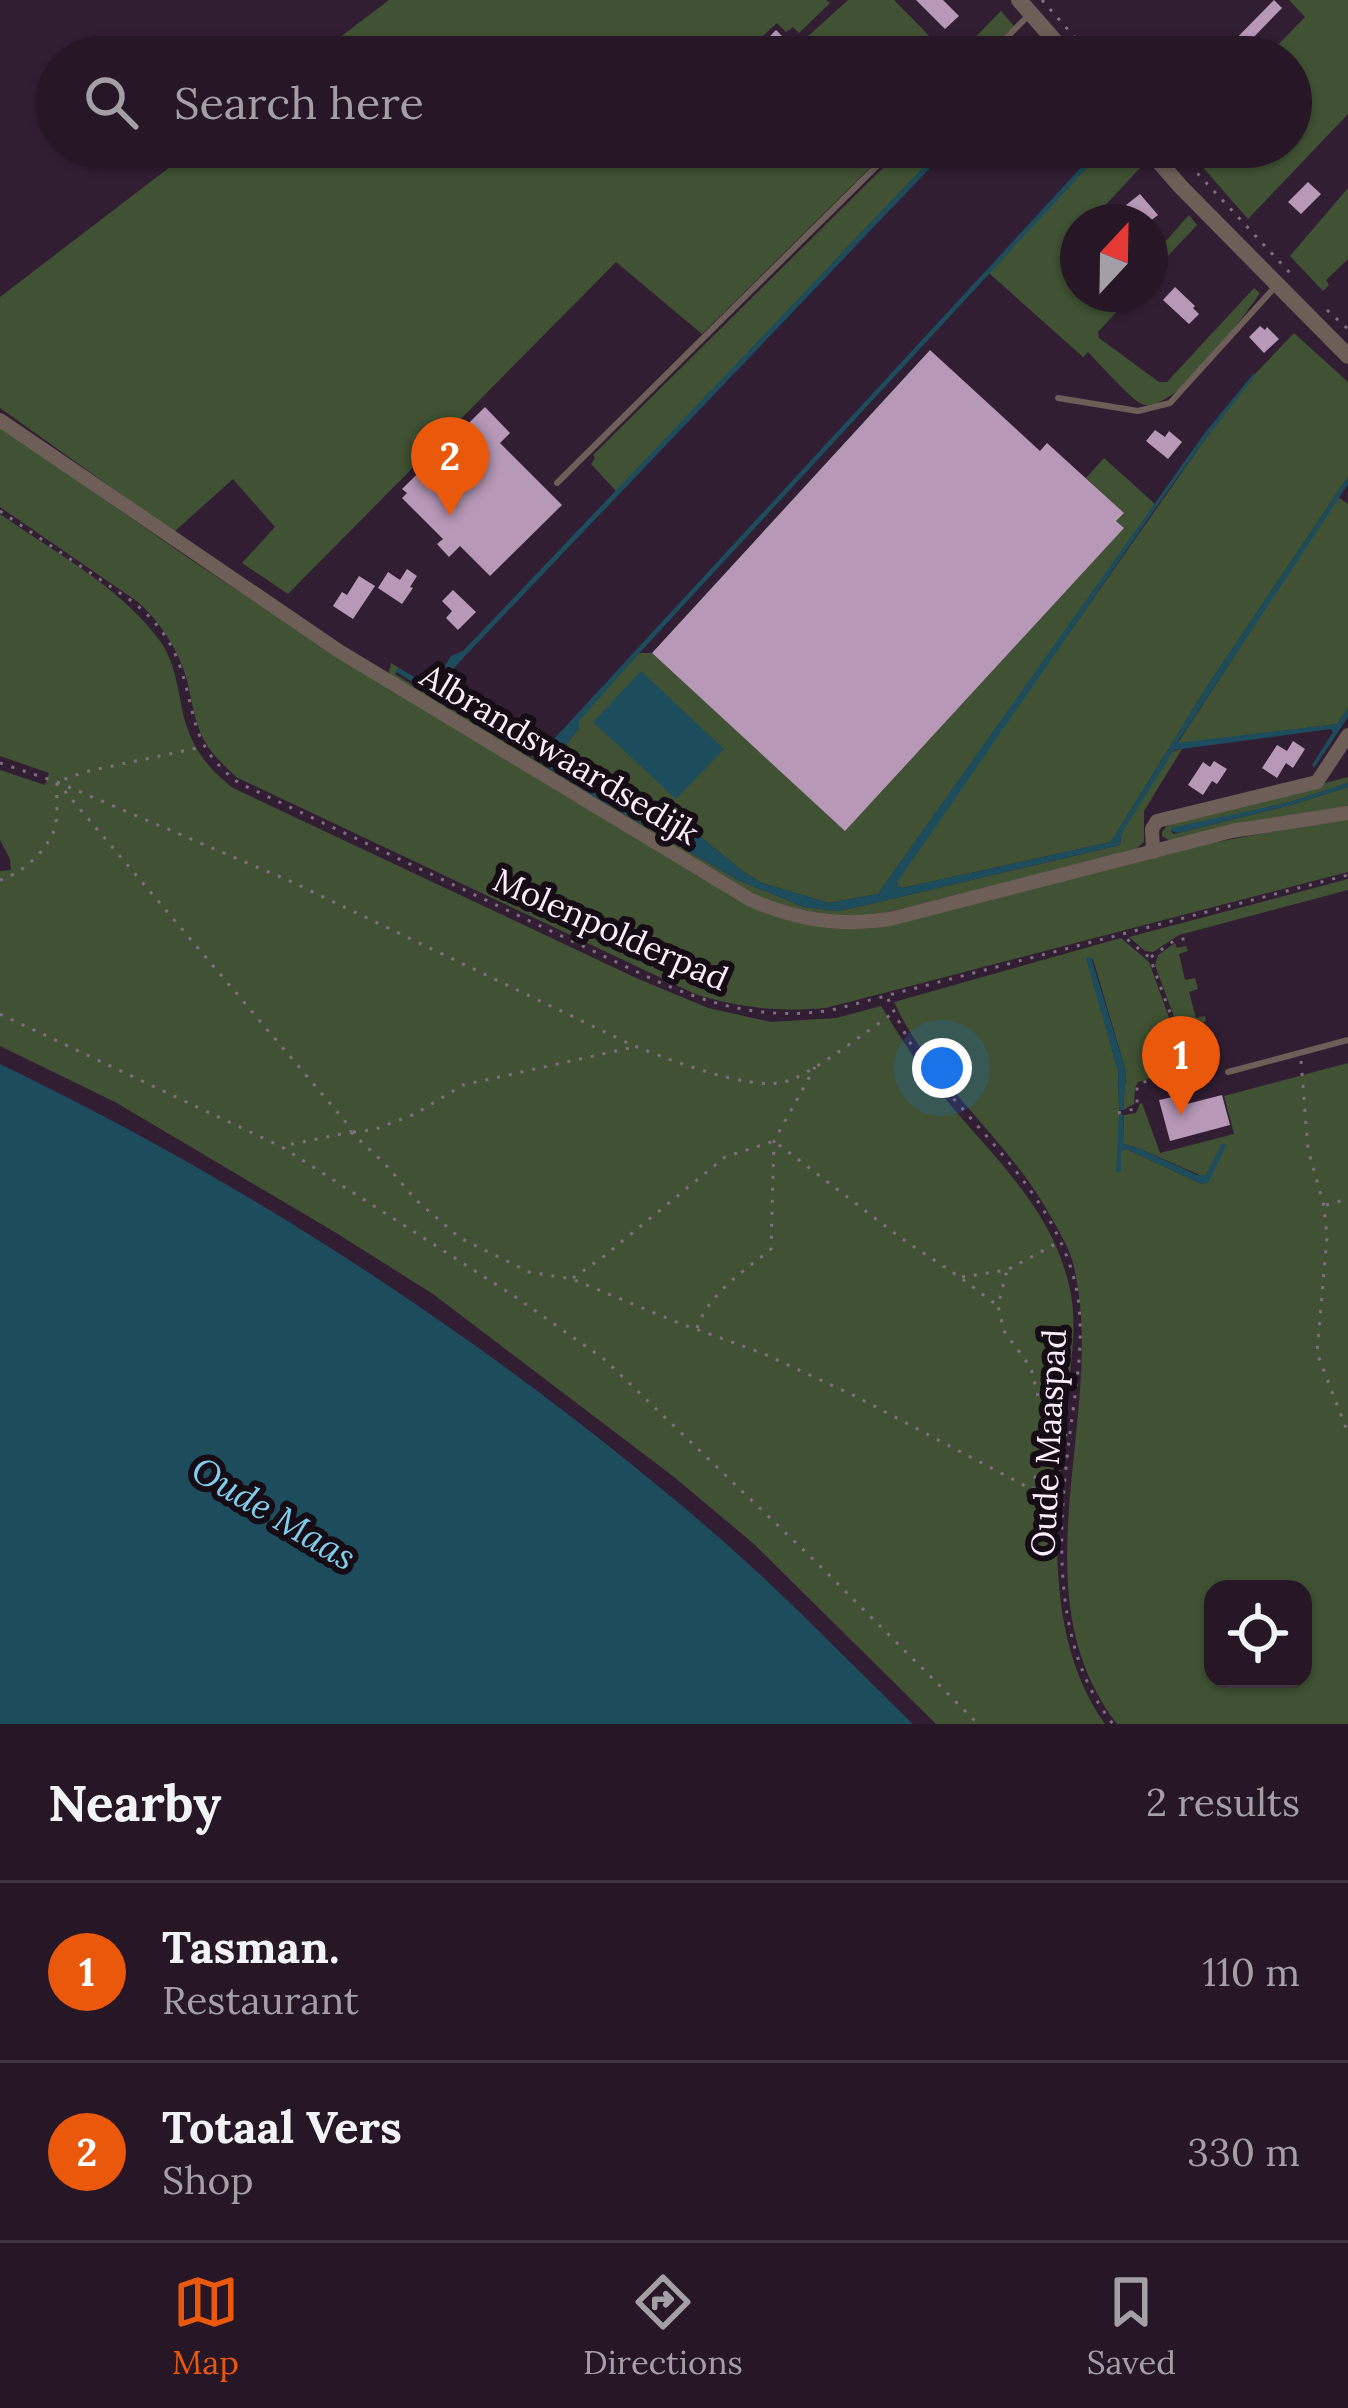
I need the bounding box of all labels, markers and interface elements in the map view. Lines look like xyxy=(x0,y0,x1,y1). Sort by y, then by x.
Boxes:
search box xyxy=(36,36,1312,168)
icon: search xyxy=(78,69,144,135)
text: Search here xyxy=(174,74,424,131)
north arrow xyxy=(1060,204,1168,312)
pin: 2 xyxy=(411,417,489,516)
street label: Albrandswaardsedijk xyxy=(412,654,707,854)
street label: Molenpolderpad xyxy=(487,858,735,1000)
pin: 1 xyxy=(1142,1016,1220,1115)
your location xyxy=(912,1038,972,1098)
street label: Oude Maaspad xyxy=(1021,1328,1075,1558)
water label: Oude Maas xyxy=(183,1446,365,1580)
map controls xyxy=(1204,1580,1312,1688)
button: locate xyxy=(1204,1580,1312,1688)
text: Nearby xyxy=(48,1770,221,1835)
text: 2 results xyxy=(1146,1777,1300,1827)
text: Tasman. xyxy=(162,1918,339,1975)
text: 1 xyxy=(79,1947,95,1997)
text: 110 m xyxy=(1202,1947,1300,1997)
text: Restaurant xyxy=(162,1975,359,2025)
text: Totaal Vers xyxy=(162,2098,402,2155)
text: 2 xyxy=(77,2127,97,2177)
text: 330 m xyxy=(1187,2127,1300,2177)
text: Shop xyxy=(162,2155,254,2205)
tab: Map xyxy=(172,2269,239,2383)
tab: Directions xyxy=(583,2269,743,2383)
tab: Saved xyxy=(1087,2269,1176,2383)

